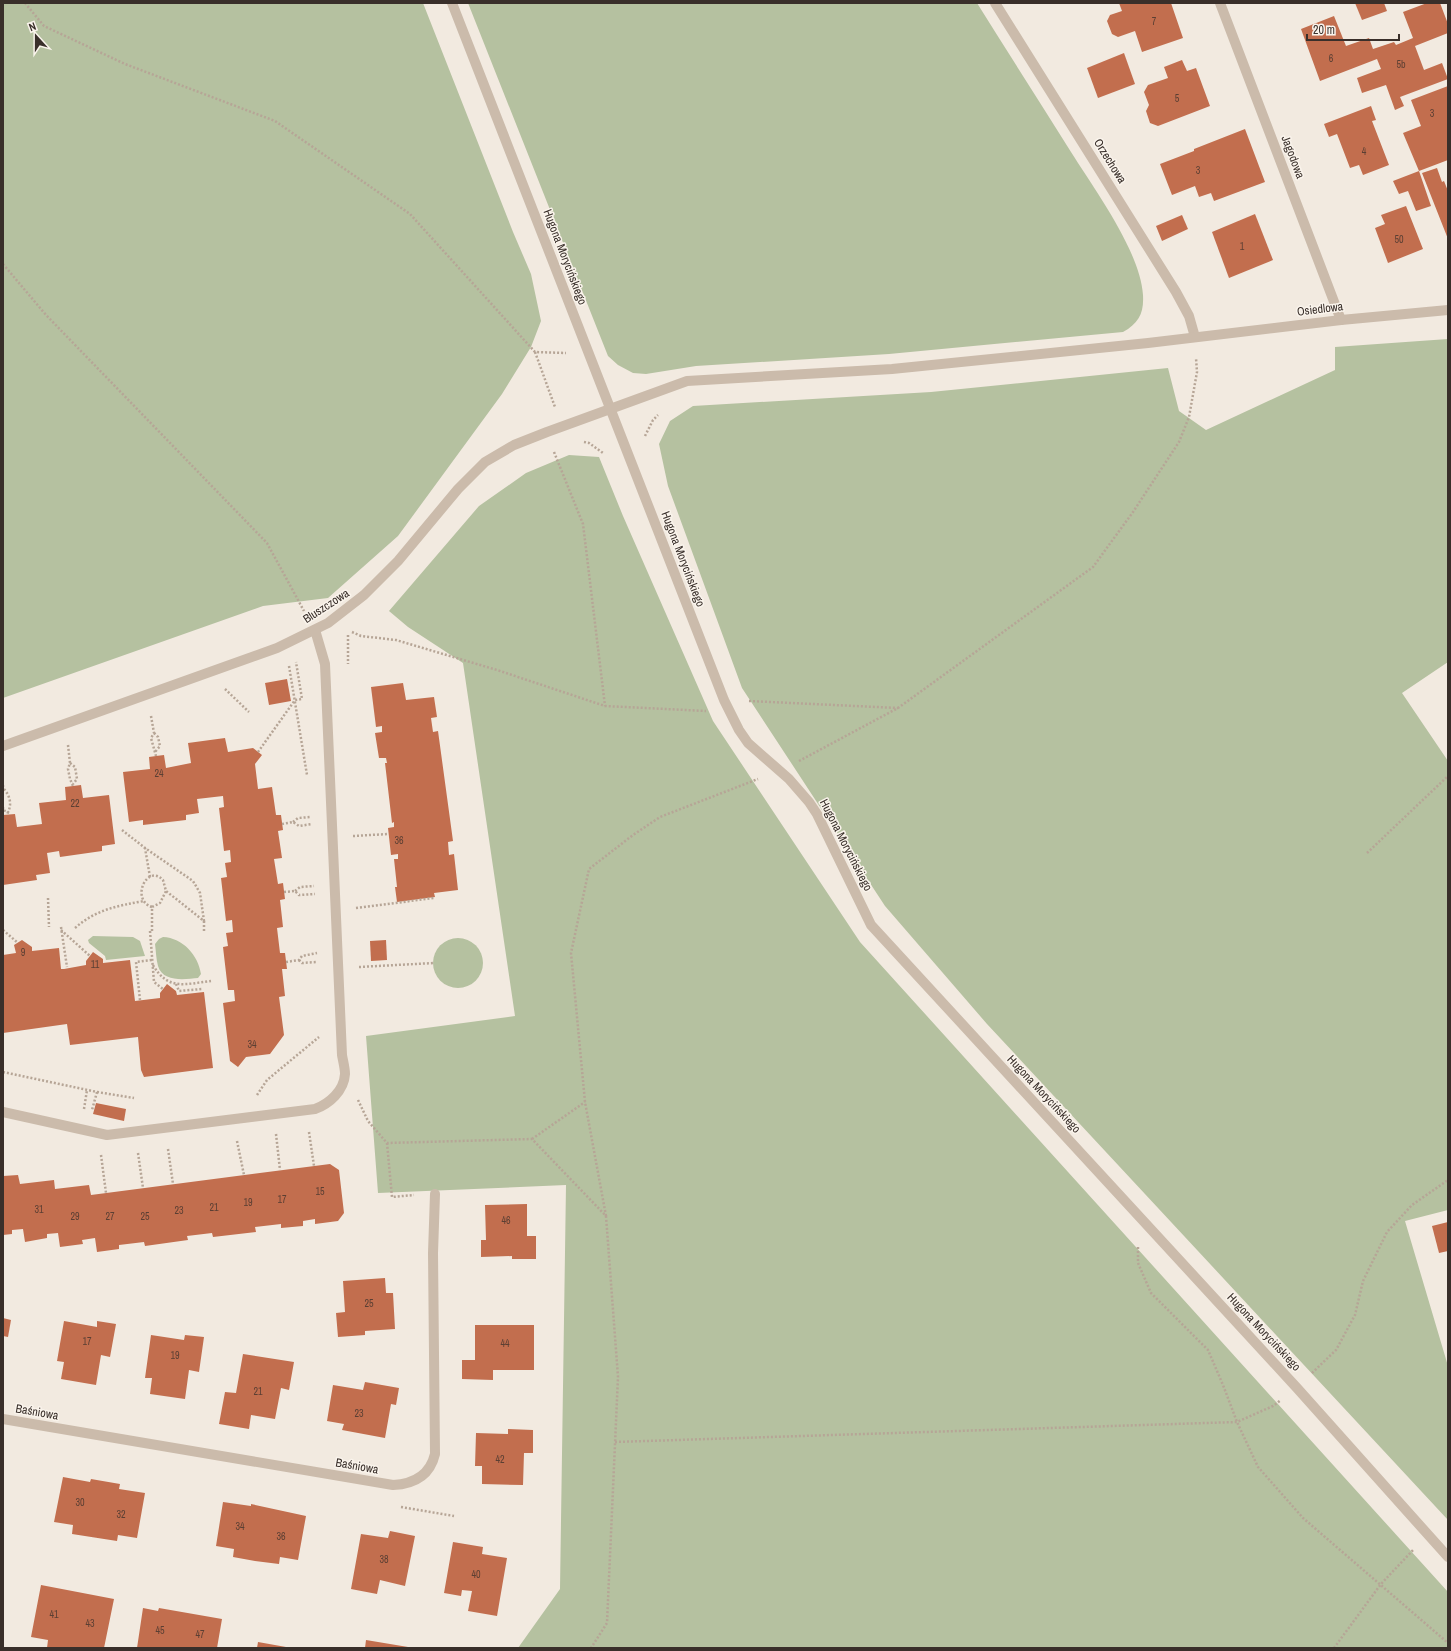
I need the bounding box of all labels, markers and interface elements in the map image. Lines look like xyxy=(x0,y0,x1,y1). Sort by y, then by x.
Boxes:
house number: 7 xyxy=(1152,15,1157,28)
north arrow xyxy=(16,16,56,56)
scale bar xyxy=(1307,16,1399,42)
text: N xyxy=(27,19,38,34)
text: 20 m xyxy=(1313,22,1335,38)
house number: 6 xyxy=(1329,52,1334,65)
house number: 5b xyxy=(1396,58,1406,71)
house number: 5 xyxy=(1175,92,1180,105)
house number: 3 xyxy=(1430,107,1435,120)
street label: Jagodowa xyxy=(1277,133,1309,181)
street label: Orzechowa xyxy=(1090,136,1130,187)
house number: 4 xyxy=(1362,145,1367,158)
house number: 3 xyxy=(1196,164,1201,177)
street label: Hugona Morycińskiego xyxy=(539,207,591,307)
house number: 50 xyxy=(1394,233,1404,246)
house number: 1 xyxy=(1240,240,1245,253)
street label: Osiedlowa xyxy=(1296,298,1345,320)
street label: Hugona Morycińskiego xyxy=(657,509,709,609)
street label: Bluszczowa xyxy=(300,585,353,627)
house number: 24 xyxy=(154,767,164,780)
street label: Hugona Morycińskiego xyxy=(816,796,876,894)
house number: 22 xyxy=(70,797,80,810)
house number: 36 xyxy=(394,834,404,847)
house number: 9 xyxy=(21,946,26,959)
house number: 11 xyxy=(91,958,100,971)
house number: 34 xyxy=(247,1038,257,1051)
street label: Hugona Morycińskiego xyxy=(1004,1052,1084,1136)
house number: 15 xyxy=(315,1185,325,1198)
house number: 17 xyxy=(277,1193,287,1206)
house number: 19 xyxy=(243,1196,253,1209)
house number: 21 xyxy=(209,1201,219,1214)
house number: 31 xyxy=(34,1203,44,1216)
house number: 23 xyxy=(174,1204,184,1217)
house number: 29 xyxy=(70,1210,80,1223)
house number: 27 xyxy=(105,1210,115,1223)
house number: 25 xyxy=(140,1210,150,1223)
house number: 46 xyxy=(501,1214,511,1227)
street label: Hugona Morycińskiego xyxy=(1224,1290,1304,1374)
house number: 25 xyxy=(364,1297,374,1310)
house number: 17 xyxy=(82,1335,92,1348)
house number: 44 xyxy=(500,1337,510,1350)
house number: 19 xyxy=(170,1349,180,1362)
house number: 21 xyxy=(253,1385,263,1398)
street label: Baśniowa xyxy=(14,1400,60,1424)
house number: 23 xyxy=(354,1407,364,1420)
house number: 42 xyxy=(495,1453,505,1466)
street label: Baśniowa xyxy=(334,1454,380,1478)
house number: 30 xyxy=(75,1496,85,1509)
house number: 32 xyxy=(116,1508,126,1521)
house number: 34 xyxy=(235,1520,245,1533)
house number: 36 xyxy=(276,1530,286,1543)
house number: 38 xyxy=(379,1553,389,1566)
house number: 40 xyxy=(471,1568,481,1581)
house number: 41 xyxy=(49,1608,59,1621)
house number: 43 xyxy=(85,1617,95,1630)
house number: 45 xyxy=(155,1624,165,1637)
house number: 47 xyxy=(195,1628,205,1641)

